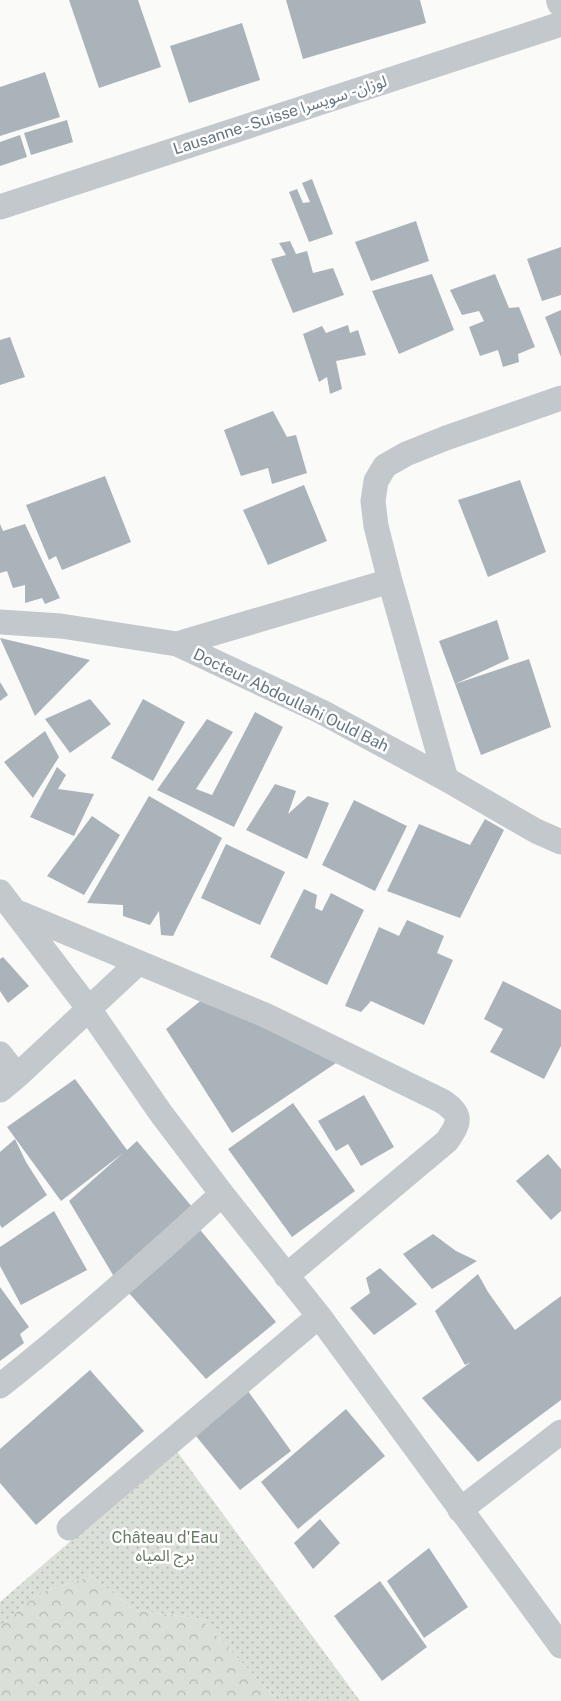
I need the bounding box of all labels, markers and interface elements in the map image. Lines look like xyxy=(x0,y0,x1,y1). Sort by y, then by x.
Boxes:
street label: Lausanne - Suisse لوزان - سويسرا xyxy=(171,71,389,159)
street label: Docteur Abdoullahi Ould Bah xyxy=(190,644,392,756)
park label: Château d'Eau برج المياه xyxy=(112,1528,218,1568)

